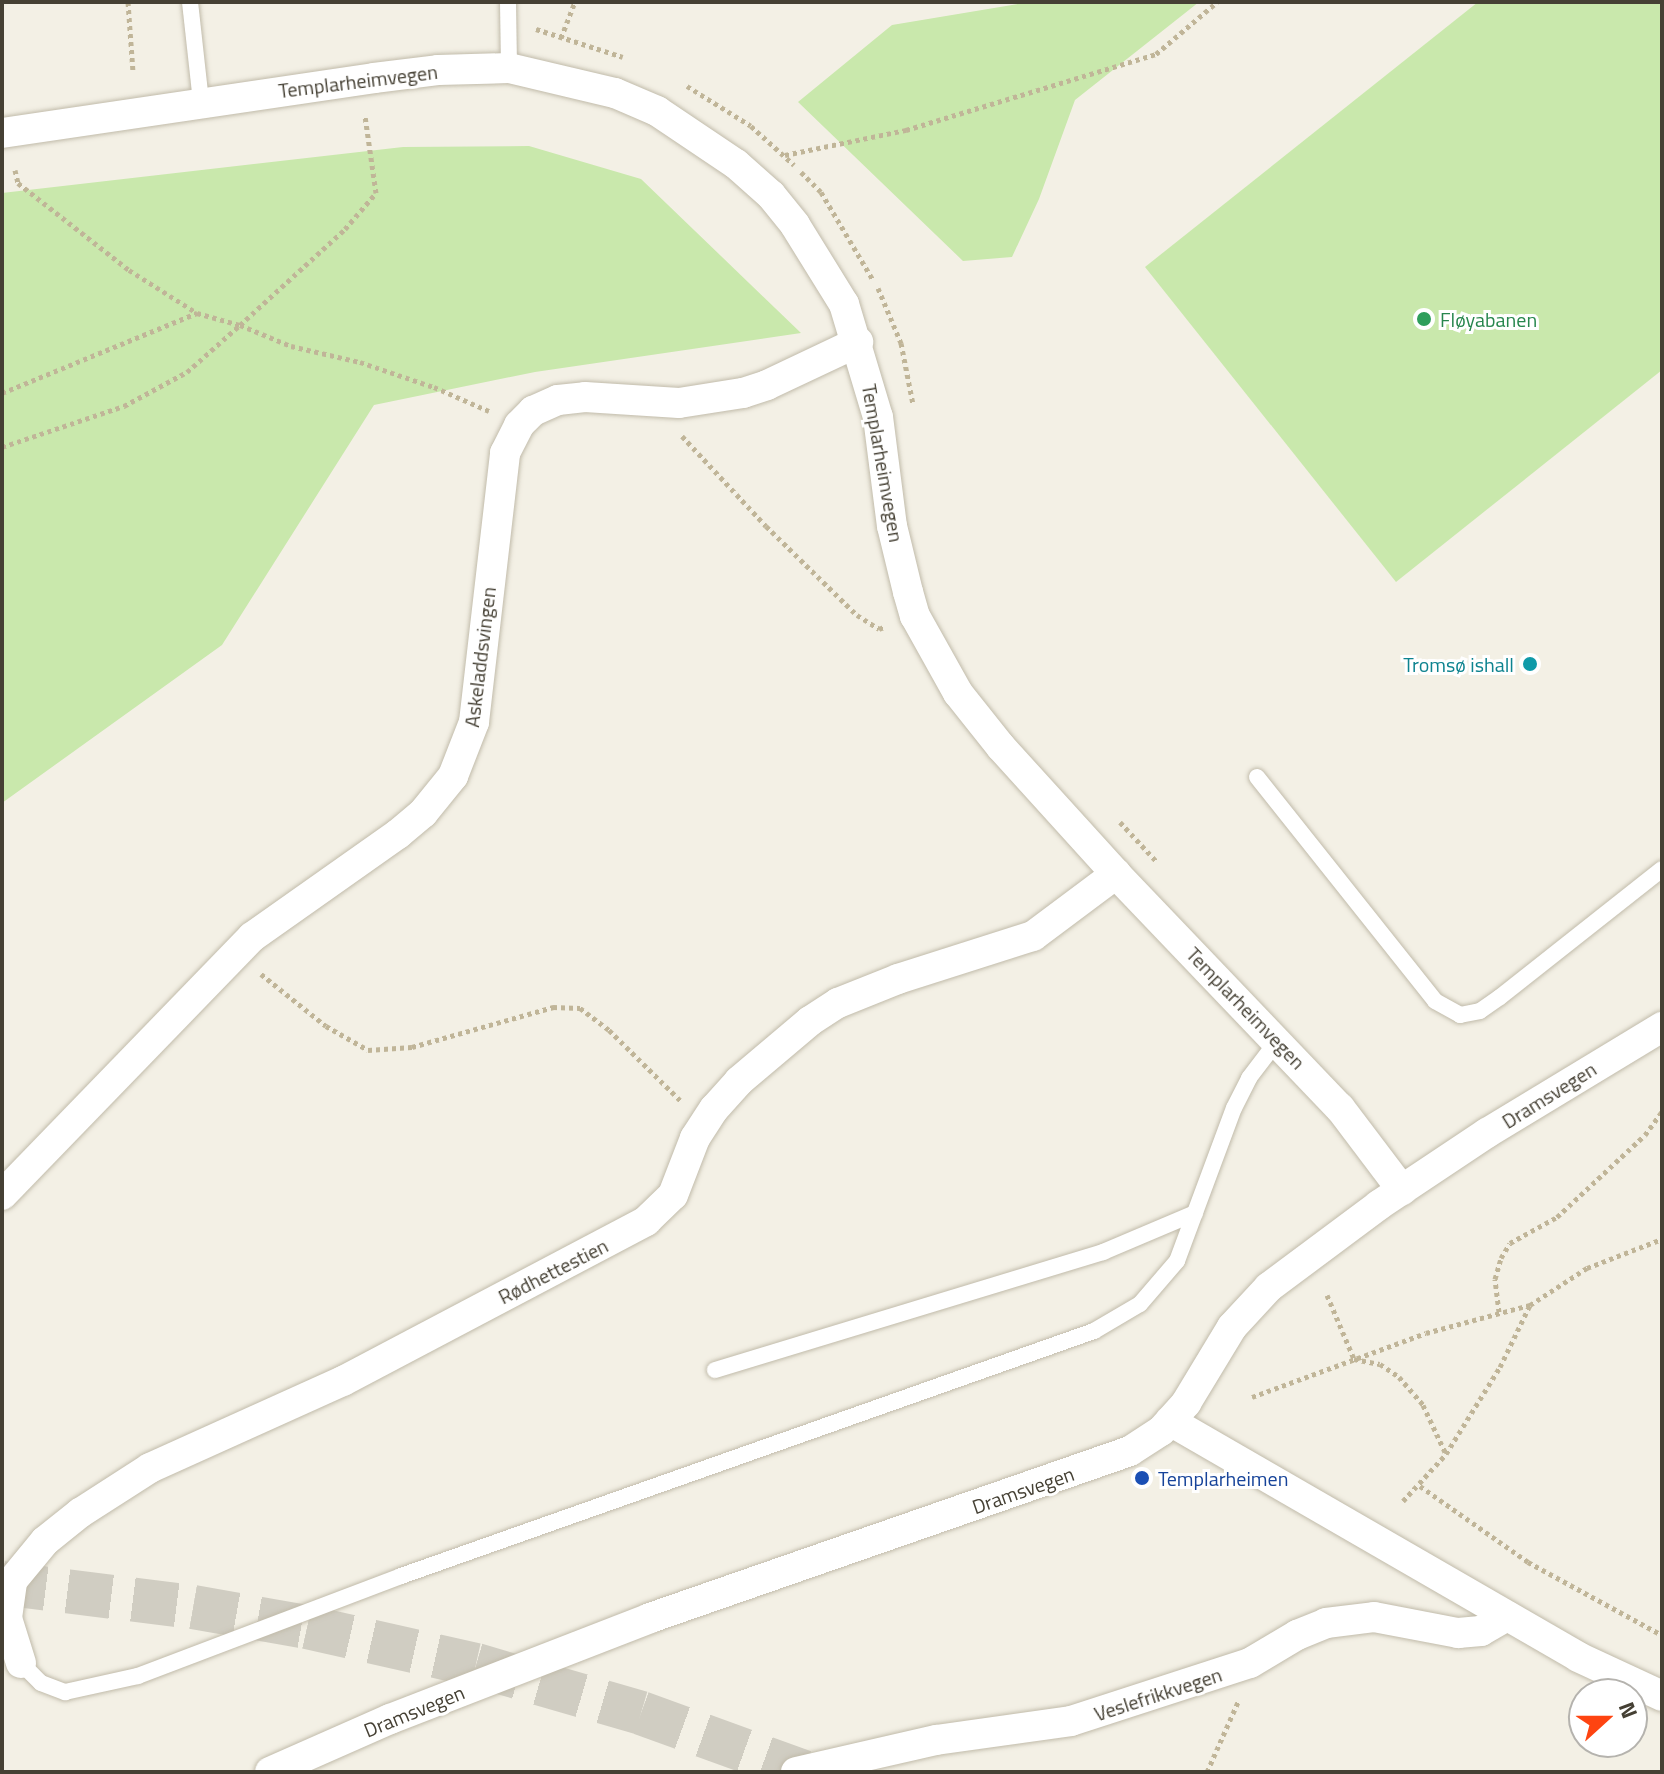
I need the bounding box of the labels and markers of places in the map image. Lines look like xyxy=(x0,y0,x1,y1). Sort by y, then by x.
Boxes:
place label: Fløyabanen xyxy=(1440,307,1537,331)
marker: Fløyabanen xyxy=(1415,310,1433,328)
place label: Tromsø ishall xyxy=(1403,652,1514,676)
marker: Tromsø ishall xyxy=(1521,655,1539,673)
place label: Templarheimen xyxy=(1158,1466,1288,1490)
marker: Templarheimen xyxy=(1133,1469,1151,1487)

